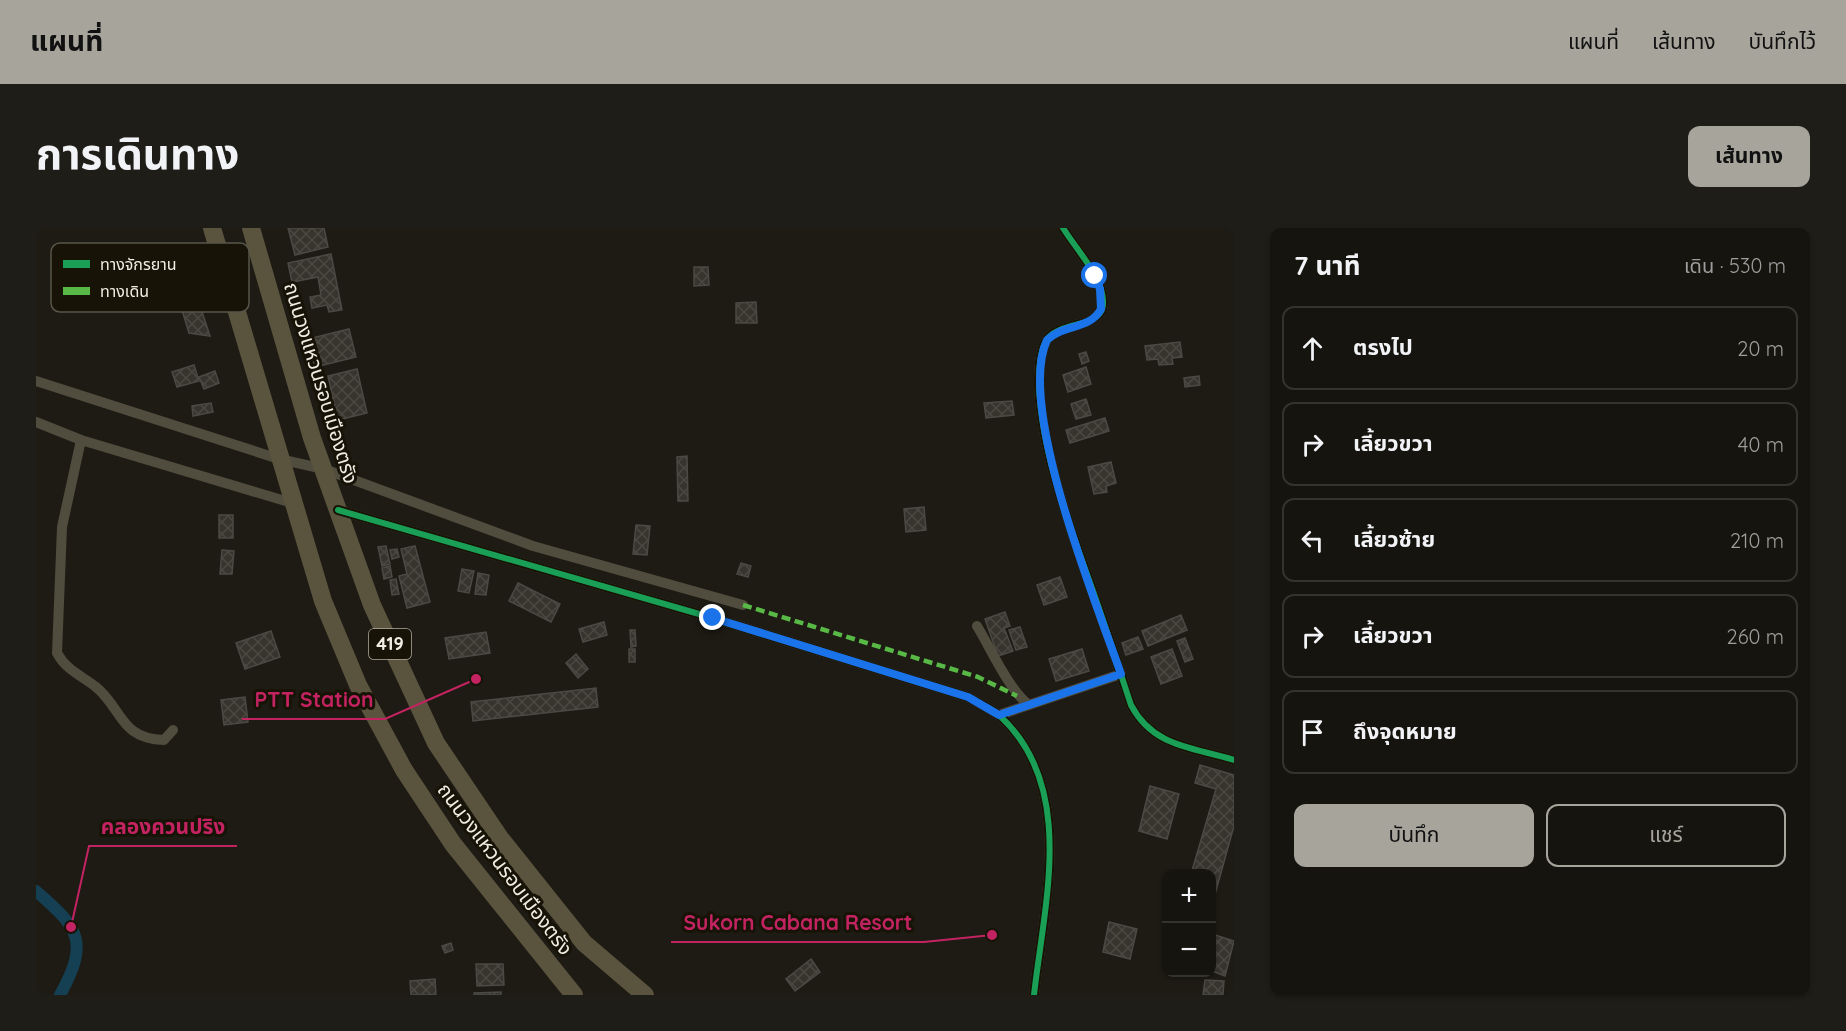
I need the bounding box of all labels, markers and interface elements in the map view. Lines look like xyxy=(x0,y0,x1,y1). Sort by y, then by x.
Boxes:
text: แผนที่ xyxy=(30,23,103,58)
text: แผนที่ xyxy=(1568,28,1619,54)
text: เส้นทาง xyxy=(1652,28,1716,54)
text: บันทึกไว้ xyxy=(1749,28,1816,54)
button: เส้นทาง xyxy=(1688,126,1810,187)
text: การเดินทาง xyxy=(36,127,239,180)
legend xyxy=(51,243,249,312)
text: 7 นาที xyxy=(1294,249,1360,282)
text: เดิน · 530 m xyxy=(1684,253,1786,278)
text: ทางจักรยาน xyxy=(100,254,177,274)
route start xyxy=(1081,262,1107,288)
street label: ถนนวงแหวนรอบเมืองตรัง xyxy=(279,279,364,487)
text: ทางเดิน xyxy=(100,281,149,301)
icon: ahead xyxy=(1296,332,1329,365)
text: ตรงไป xyxy=(1353,333,1413,361)
text: 20 m xyxy=(1737,336,1784,361)
icon: right xyxy=(1296,428,1329,461)
text: เลี้ยวขวา xyxy=(1353,429,1433,457)
text: 40 m xyxy=(1738,432,1784,457)
icon: left xyxy=(1296,524,1329,557)
text: เลี้ยวซ้าย xyxy=(1353,525,1435,553)
text: 210 m xyxy=(1730,528,1784,553)
route end xyxy=(699,604,725,630)
icon: right xyxy=(1296,620,1329,653)
text: เลี้ยวขวา xyxy=(1353,621,1433,649)
text: 260 m xyxy=(1727,624,1784,649)
road number: 419 xyxy=(369,629,411,659)
callout: PTT Station xyxy=(242,680,385,719)
text: PTT Station xyxy=(255,686,373,712)
icon: arrive xyxy=(1296,716,1329,749)
text: ถึงจุดหมาย xyxy=(1353,717,1457,745)
street label: ถนนวงแหวนรอบเมืองตรัง xyxy=(432,778,578,960)
button: บันทึก xyxy=(1294,804,1534,867)
button: แชร์ xyxy=(1546,804,1786,867)
callout: คลองควนปริง xyxy=(89,807,237,846)
text: คลองควนปริง xyxy=(101,813,225,839)
map controls xyxy=(1162,869,1216,977)
button: + xyxy=(1162,869,1216,923)
callout: Sukorn Cabana Resort xyxy=(671,903,924,942)
text: Sukorn Cabana Resort xyxy=(684,909,912,935)
button: − xyxy=(1162,923,1216,977)

